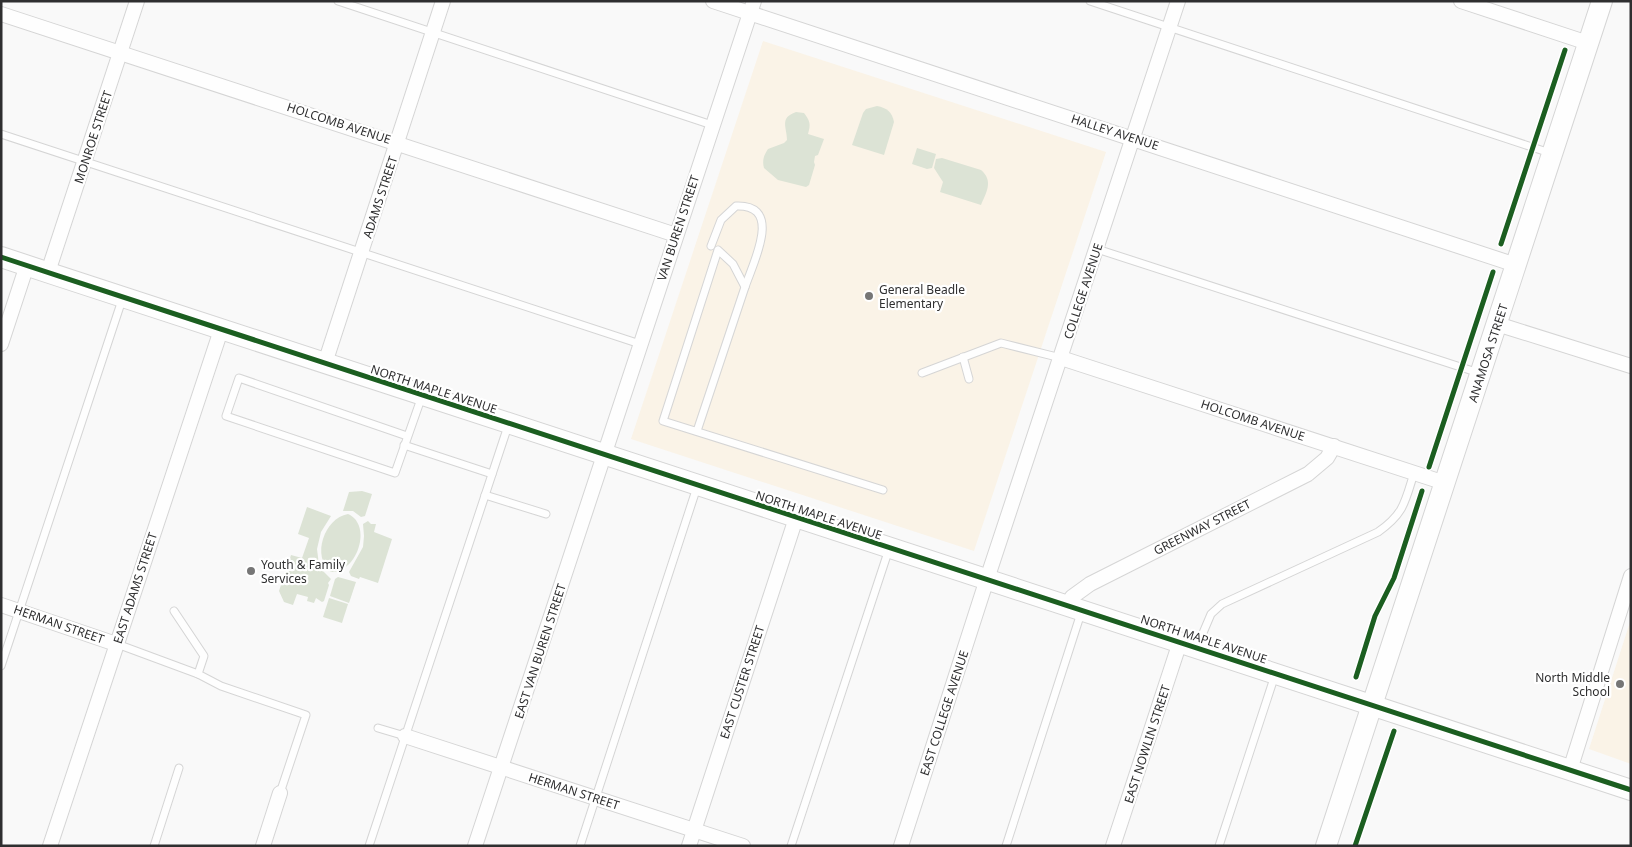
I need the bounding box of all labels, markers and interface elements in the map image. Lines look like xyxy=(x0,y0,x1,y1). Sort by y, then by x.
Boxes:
street label: MONROE STREET xyxy=(70,88,116,186)
street label: HOLCOMB AVENUE xyxy=(285,98,393,148)
street label: HALLEY AVENUE xyxy=(1069,110,1161,154)
street label: ADAMS STREET xyxy=(359,154,401,240)
street label: VAN BUREN STREET xyxy=(653,173,703,283)
street label: COLLEGE AVENUE xyxy=(1059,241,1107,341)
place label: General Beadle Elementary xyxy=(879,281,965,312)
marker: General Beadle Elementary xyxy=(863,290,875,302)
street label: ANAMOSA STREET xyxy=(1464,301,1512,405)
street label: NORTH MAPLE AVENUE xyxy=(369,360,499,418)
street label: HOLCOMB AVENUE xyxy=(1199,395,1307,445)
street label: NORTH MAPLE AVENUE xyxy=(754,486,884,544)
street label: GREENWAY STREET xyxy=(1150,495,1254,559)
street label: EAST ADAMS STREET xyxy=(109,530,161,646)
place label: Youth & Family Services xyxy=(261,556,346,587)
marker: Youth & Family Services xyxy=(245,565,257,577)
street label: EAST VAN BUREN STREET xyxy=(510,581,570,721)
street label: HERMAN STREET xyxy=(12,601,107,648)
street label: NORTH MAPLE AVENUE xyxy=(1139,610,1269,668)
street label: EAST CUSTER STREET xyxy=(716,623,768,741)
street label: EAST COLLEGE AVENUE xyxy=(916,648,972,778)
place label: North Middle School xyxy=(1535,669,1610,700)
marker: North Middle School xyxy=(1614,678,1626,690)
street label: EAST NOWLIN STREET xyxy=(1120,682,1174,805)
street label: HERMAN STREET xyxy=(526,768,622,814)

